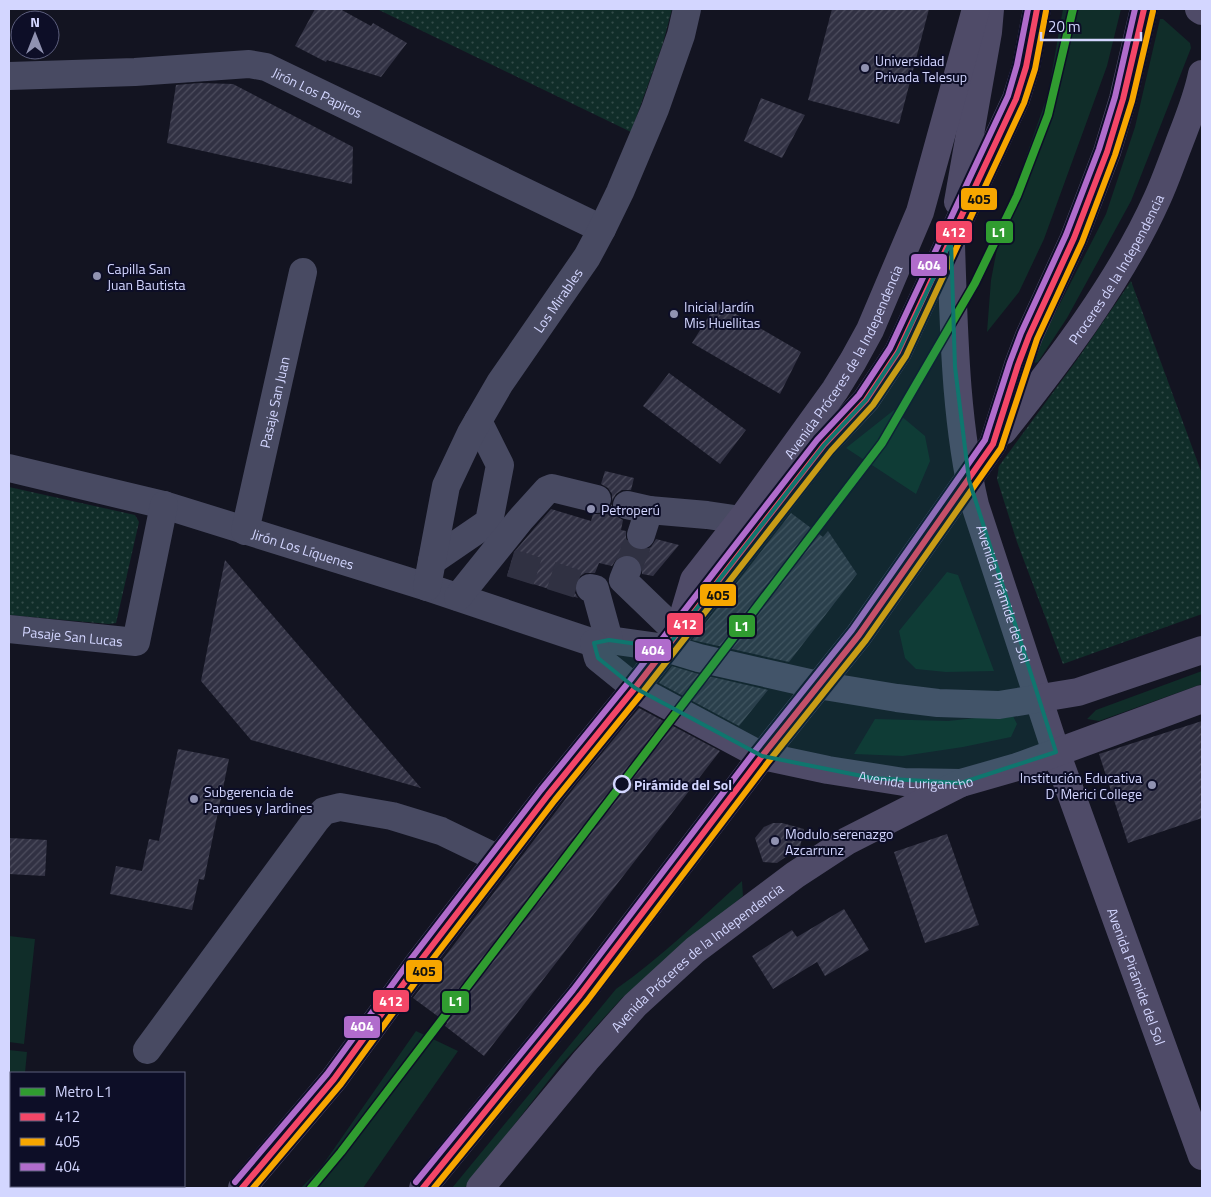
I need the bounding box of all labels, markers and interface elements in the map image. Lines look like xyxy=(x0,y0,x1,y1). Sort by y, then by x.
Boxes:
north arrow xyxy=(10,10,60,60)
scale bar xyxy=(1041,10,1141,42)
text: N xyxy=(30,11,40,32)
text: 20 m xyxy=(1048,15,1081,38)
place label: Universidad Privada Telesup xyxy=(875,50,967,87)
street label: Jirón Los Papiros xyxy=(269,61,366,123)
marker: Universidad Privada Telesup xyxy=(859,62,871,74)
line badge: 405 xyxy=(960,187,998,211)
text: 405 xyxy=(967,188,991,209)
street label: Proceres de la Independencia xyxy=(1063,190,1168,348)
line badge: 412 xyxy=(935,220,973,244)
line badge: L1 xyxy=(985,220,1014,244)
text: 412 xyxy=(942,221,966,242)
text: L1 xyxy=(992,221,1006,242)
line badge: 404 xyxy=(910,253,948,277)
text: 404 xyxy=(917,254,941,275)
place label: Capilla San Juan Bautista xyxy=(107,258,186,295)
street label: Avenida Próceres de la Independencia xyxy=(778,261,907,463)
street label: Los Mirables xyxy=(527,263,587,337)
marker: Capilla San Juan Bautista xyxy=(91,270,103,282)
place label: Inicial Jardín Mis Huellitas xyxy=(684,296,760,333)
marker: Inicial Jardín Mis Huellitas xyxy=(668,308,680,320)
street label: Pasaje San Juan xyxy=(253,354,294,450)
place label: Petroperú xyxy=(601,499,660,520)
marker: Petroperú xyxy=(585,503,597,515)
street label: Avenida Pirámide del Sol xyxy=(972,522,1037,666)
street label: Jirón Los Líquenes xyxy=(249,523,357,574)
line badge: 405 xyxy=(699,583,737,607)
text: 405 xyxy=(706,584,730,605)
line badge: 412 xyxy=(666,612,704,636)
text: 412 xyxy=(673,613,697,634)
line badge: L1 xyxy=(728,614,756,638)
text: L1 xyxy=(735,615,749,636)
street label: Pasaje San Lucas xyxy=(21,620,124,651)
line badge: 404 xyxy=(634,638,672,662)
text: 404 xyxy=(641,639,665,660)
street label: Avenida Lurigancho xyxy=(857,764,975,794)
place label: Institución Educativa D' Merici College xyxy=(1020,767,1142,804)
place label: Pirámide del Sol xyxy=(634,774,732,795)
marker: Pirámide del Sol xyxy=(613,775,631,793)
marker: Institución Educativa D' Merici College xyxy=(1146,779,1158,791)
place label: Subgerencia de Parques y Jardines xyxy=(204,781,313,818)
marker: Subgerencia de Parques y Jardines xyxy=(188,793,200,805)
place label: Modulo serenazgo Azcarrunz xyxy=(785,823,893,860)
marker: Modulo serenazgo Azcarrunz xyxy=(769,835,781,847)
street label: Avenida Próceres de la Independencia xyxy=(605,877,787,1036)
street label: Avenida Pirámide del Sol xyxy=(1103,905,1172,1048)
line badge: 405 xyxy=(405,959,443,983)
text: 405 xyxy=(412,960,436,981)
line badge: 412 xyxy=(372,989,410,1013)
text: 412 xyxy=(379,990,403,1011)
line badge: L1 xyxy=(441,990,470,1014)
text: L1 xyxy=(449,990,463,1011)
line badge: 404 xyxy=(343,1015,381,1039)
text: 404 xyxy=(350,1015,374,1036)
legend xyxy=(10,1072,185,1187)
text: Metro L1 xyxy=(55,1080,112,1103)
text: 412 xyxy=(55,1105,80,1128)
text: 405 xyxy=(55,1130,80,1153)
text: 404 xyxy=(55,1155,80,1178)

